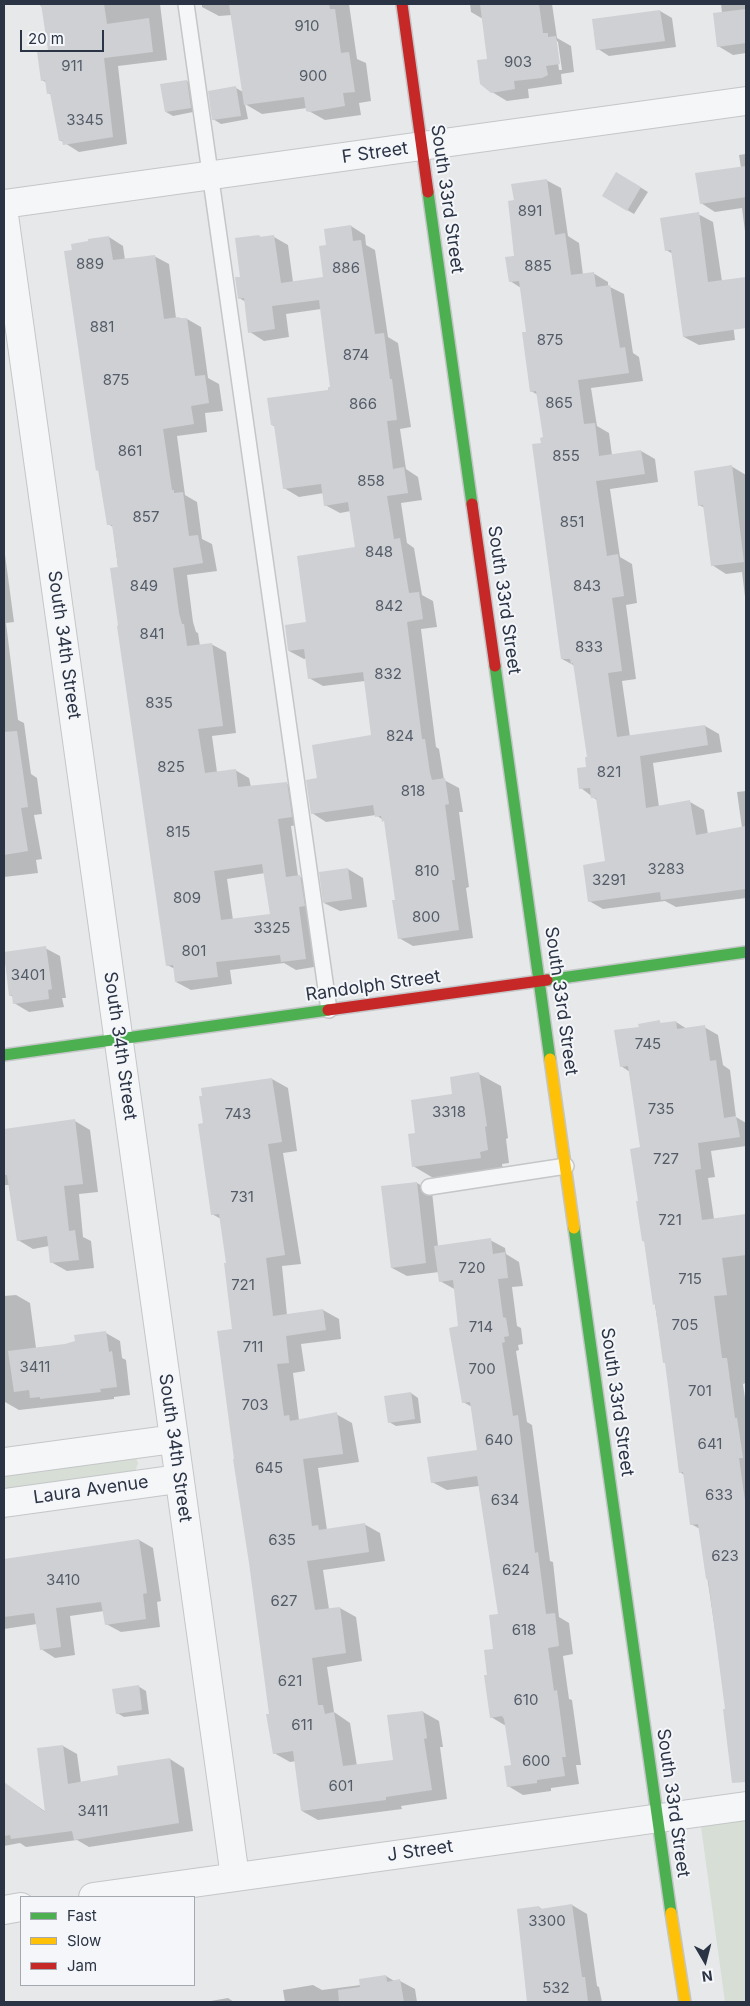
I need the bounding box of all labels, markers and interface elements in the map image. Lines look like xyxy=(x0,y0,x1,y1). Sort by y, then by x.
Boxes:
house number: 910 xyxy=(295,17,319,35)
scale bar xyxy=(22,20,106,52)
text: 20 m xyxy=(28,29,64,48)
house number: 903 xyxy=(504,53,532,71)
house number: 911 xyxy=(61,57,83,75)
house number: 900 xyxy=(299,67,327,85)
house number: 3345 xyxy=(66,111,104,129)
street label: South 33rd Street xyxy=(426,123,468,275)
street label: F Street xyxy=(341,138,409,168)
house number: 891 xyxy=(518,202,542,220)
house number: 889 xyxy=(76,255,104,273)
house number: 885 xyxy=(524,257,552,275)
house number: 886 xyxy=(332,259,360,277)
house number: 881 xyxy=(90,318,114,336)
house number: 875 xyxy=(537,331,563,349)
house number: 874 xyxy=(343,346,369,364)
house number: 875 xyxy=(103,371,129,389)
house number: 865 xyxy=(545,394,573,412)
house number: 866 xyxy=(349,395,377,413)
house number: 861 xyxy=(118,442,142,460)
house number: 855 xyxy=(552,447,580,465)
house number: 858 xyxy=(357,472,385,490)
house number: 857 xyxy=(133,508,159,526)
house number: 851 xyxy=(560,513,584,531)
street label: South 33rd Street xyxy=(483,524,525,676)
house number: 848 xyxy=(365,543,393,561)
street label: South 34th Street xyxy=(43,569,85,721)
house number: 849 xyxy=(130,577,158,595)
house number: 843 xyxy=(573,577,601,595)
house number: 842 xyxy=(375,597,403,615)
house number: 841 xyxy=(140,625,164,643)
house number: 833 xyxy=(575,638,603,656)
house number: 832 xyxy=(374,665,402,683)
house number: 835 xyxy=(145,694,173,712)
house number: 824 xyxy=(386,727,414,745)
house number: 825 xyxy=(157,758,185,776)
house number: 821 xyxy=(597,763,621,781)
house number: 818 xyxy=(401,782,425,800)
house number: 815 xyxy=(166,823,190,841)
house number: 3283 xyxy=(648,860,684,878)
house number: 810 xyxy=(415,862,439,880)
house number: 3291 xyxy=(592,871,626,889)
house number: 809 xyxy=(173,889,201,907)
house number: 800 xyxy=(412,908,440,926)
house number: 3325 xyxy=(254,919,290,937)
street label: South 33rd Street xyxy=(540,925,582,1077)
house number: 801 xyxy=(182,942,206,960)
house number: 3401 xyxy=(11,966,45,984)
street label: Randolph Street xyxy=(304,966,442,1006)
street label: South 34th Street xyxy=(99,970,141,1122)
house number: 745 xyxy=(635,1035,661,1053)
house number: 735 xyxy=(648,1100,674,1118)
house number: 3318 xyxy=(432,1103,466,1121)
house number: 743 xyxy=(225,1105,251,1123)
house number: 727 xyxy=(653,1150,679,1168)
house number: 731 xyxy=(230,1188,254,1206)
house number: 721 xyxy=(658,1211,682,1229)
house number: 720 xyxy=(458,1259,486,1277)
house number: 715 xyxy=(678,1270,702,1288)
house number: 721 xyxy=(231,1276,255,1294)
house number: 705 xyxy=(672,1316,698,1334)
house number: 714 xyxy=(469,1318,493,1336)
street label: South 33rd Street xyxy=(596,1326,638,1478)
house number: 711 xyxy=(243,1338,263,1356)
house number: 3411 xyxy=(20,1358,50,1376)
house number: 700 xyxy=(468,1360,496,1378)
street label: South 34th Street xyxy=(154,1372,196,1524)
house number: 701 xyxy=(688,1382,712,1400)
house number: 703 xyxy=(242,1396,268,1414)
house number: 640 xyxy=(485,1431,513,1449)
house number: 641 xyxy=(698,1435,722,1453)
house number: 645 xyxy=(255,1459,283,1477)
street label: Laura Avenue xyxy=(32,1471,150,1509)
house number: 633 xyxy=(705,1486,733,1504)
house number: 634 xyxy=(491,1491,519,1509)
house number: 635 xyxy=(268,1531,296,1549)
house number: 623 xyxy=(711,1547,739,1565)
house number: 624 xyxy=(502,1561,530,1579)
house number: 3410 xyxy=(46,1571,80,1589)
house number: 627 xyxy=(271,1592,297,1610)
house number: 618 xyxy=(512,1621,536,1639)
house number: 621 xyxy=(278,1672,302,1690)
house number: 610 xyxy=(514,1691,538,1709)
house number: 611 xyxy=(291,1716,313,1734)
street label: South 33rd Street xyxy=(652,1727,694,1879)
house number: 600 xyxy=(522,1752,550,1770)
house number: 601 xyxy=(329,1777,353,1795)
house number: 3411 xyxy=(78,1802,108,1820)
street label: J Street xyxy=(386,1836,454,1866)
legend xyxy=(20,1896,195,1986)
text: Fast xyxy=(67,1906,97,1925)
house number: 3300 xyxy=(528,1912,566,1930)
text: Slow xyxy=(67,1931,101,1950)
north arrow xyxy=(680,1936,730,1986)
text: Jam xyxy=(67,1956,97,1975)
text: N xyxy=(701,1967,714,1986)
house number: 532 xyxy=(542,1979,570,1997)

